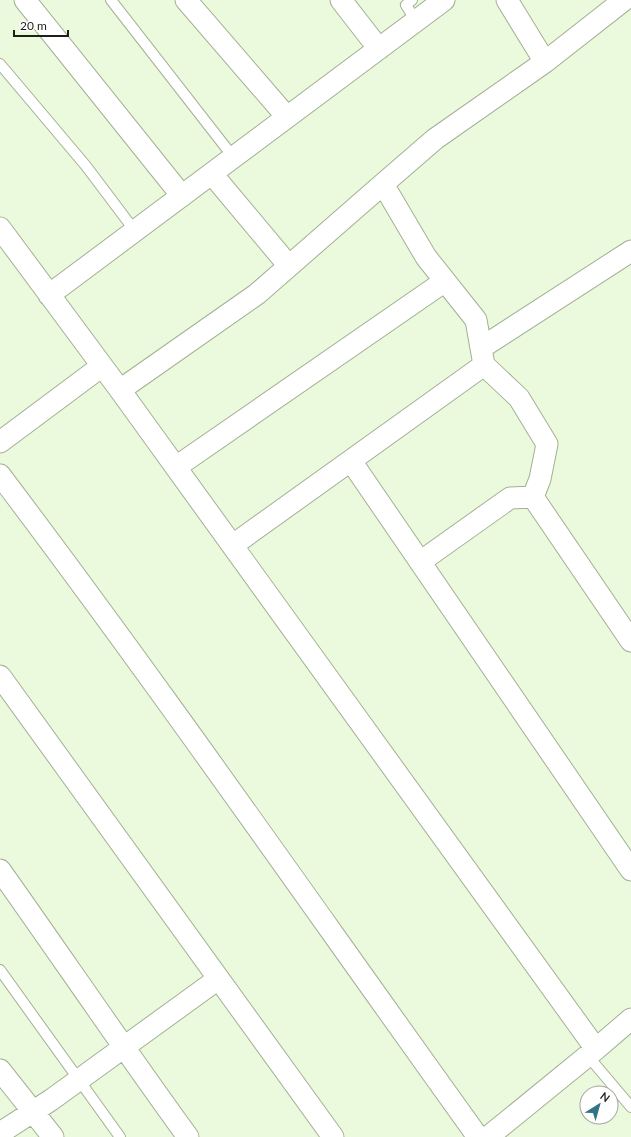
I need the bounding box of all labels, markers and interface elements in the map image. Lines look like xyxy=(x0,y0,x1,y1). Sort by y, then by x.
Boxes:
scale bar xyxy=(14,12,68,38)
text: 20 m xyxy=(20,18,47,33)
north arrow xyxy=(579,1085,619,1125)
text: N xyxy=(598,1089,613,1104)

